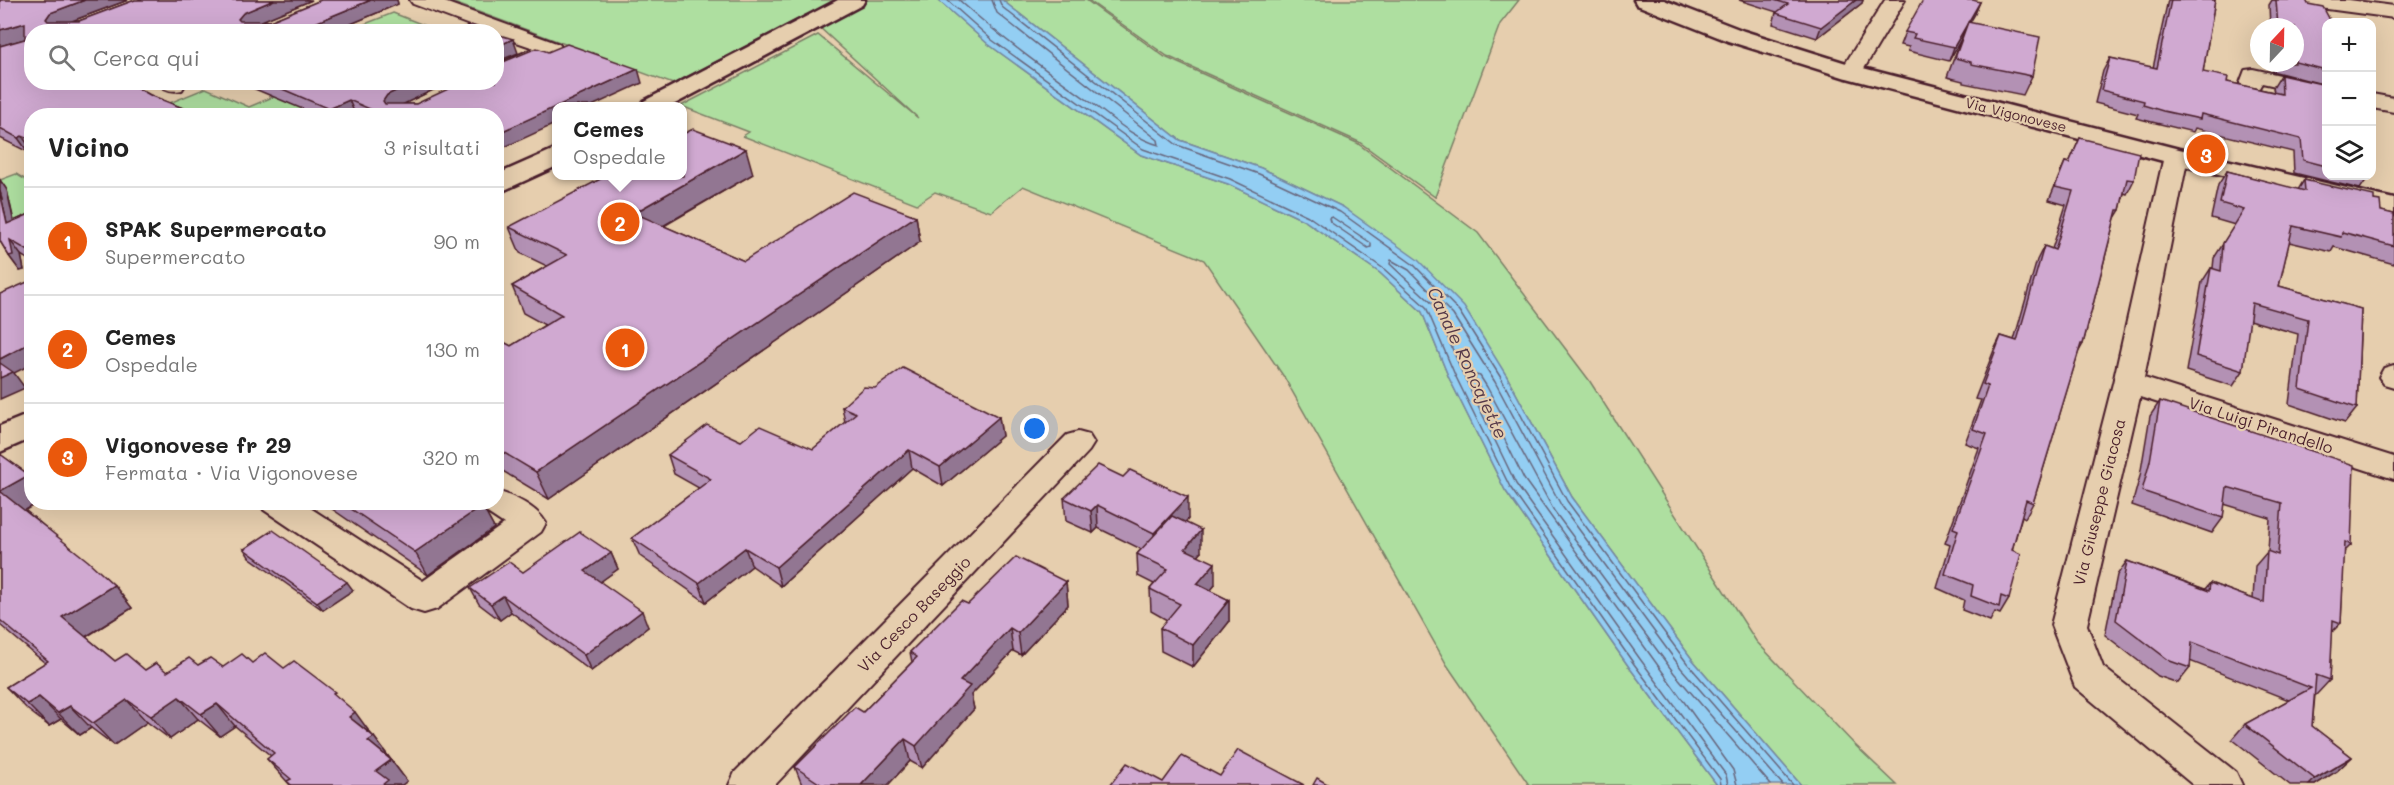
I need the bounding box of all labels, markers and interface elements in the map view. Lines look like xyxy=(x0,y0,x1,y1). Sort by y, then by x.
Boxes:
north arrow xyxy=(2250,18,2304,72)
map controls xyxy=(2322,18,2376,180)
button: + xyxy=(2322,18,2376,72)
search box xyxy=(24,24,504,90)
icon: search xyxy=(45,41,78,74)
text: Cerca qui xyxy=(93,43,200,72)
button: − xyxy=(2322,72,2376,126)
street label: Via Vigonovese xyxy=(1963,93,2069,136)
popup xyxy=(552,102,687,180)
text: Cemes xyxy=(573,114,644,143)
button: layers xyxy=(2322,126,2376,180)
text: Vicino xyxy=(48,130,129,164)
pin: 3 xyxy=(2186,132,2226,176)
text: 3 risultati xyxy=(384,134,480,160)
text: Ospedale xyxy=(573,143,666,169)
pin: 2 xyxy=(600,200,640,244)
text: SPAK Supermercato xyxy=(105,214,326,243)
text: 1 xyxy=(63,228,72,254)
text: 90 m xyxy=(434,228,480,254)
text: Supermercato xyxy=(105,243,245,269)
water label: Canale Roncajette xyxy=(1422,283,1514,442)
text: Cemes xyxy=(105,322,176,351)
pin: 1 xyxy=(606,326,644,370)
text: 2 xyxy=(62,336,73,362)
text: 130 m xyxy=(425,336,480,362)
text: Ospedale xyxy=(105,351,198,377)
street label: Via Luigi Pirandello xyxy=(2186,391,2336,458)
your location xyxy=(1020,414,1049,443)
street label: Via Giuseppe Giacosa xyxy=(2068,416,2129,588)
text: Vigonovese fr 29 xyxy=(105,430,291,459)
text: 3 xyxy=(62,444,74,470)
text: 320 m xyxy=(422,444,480,470)
text: Fermata · Via Vigonovese xyxy=(105,459,358,485)
street label: Via Cesco Baseggio xyxy=(853,551,975,676)

